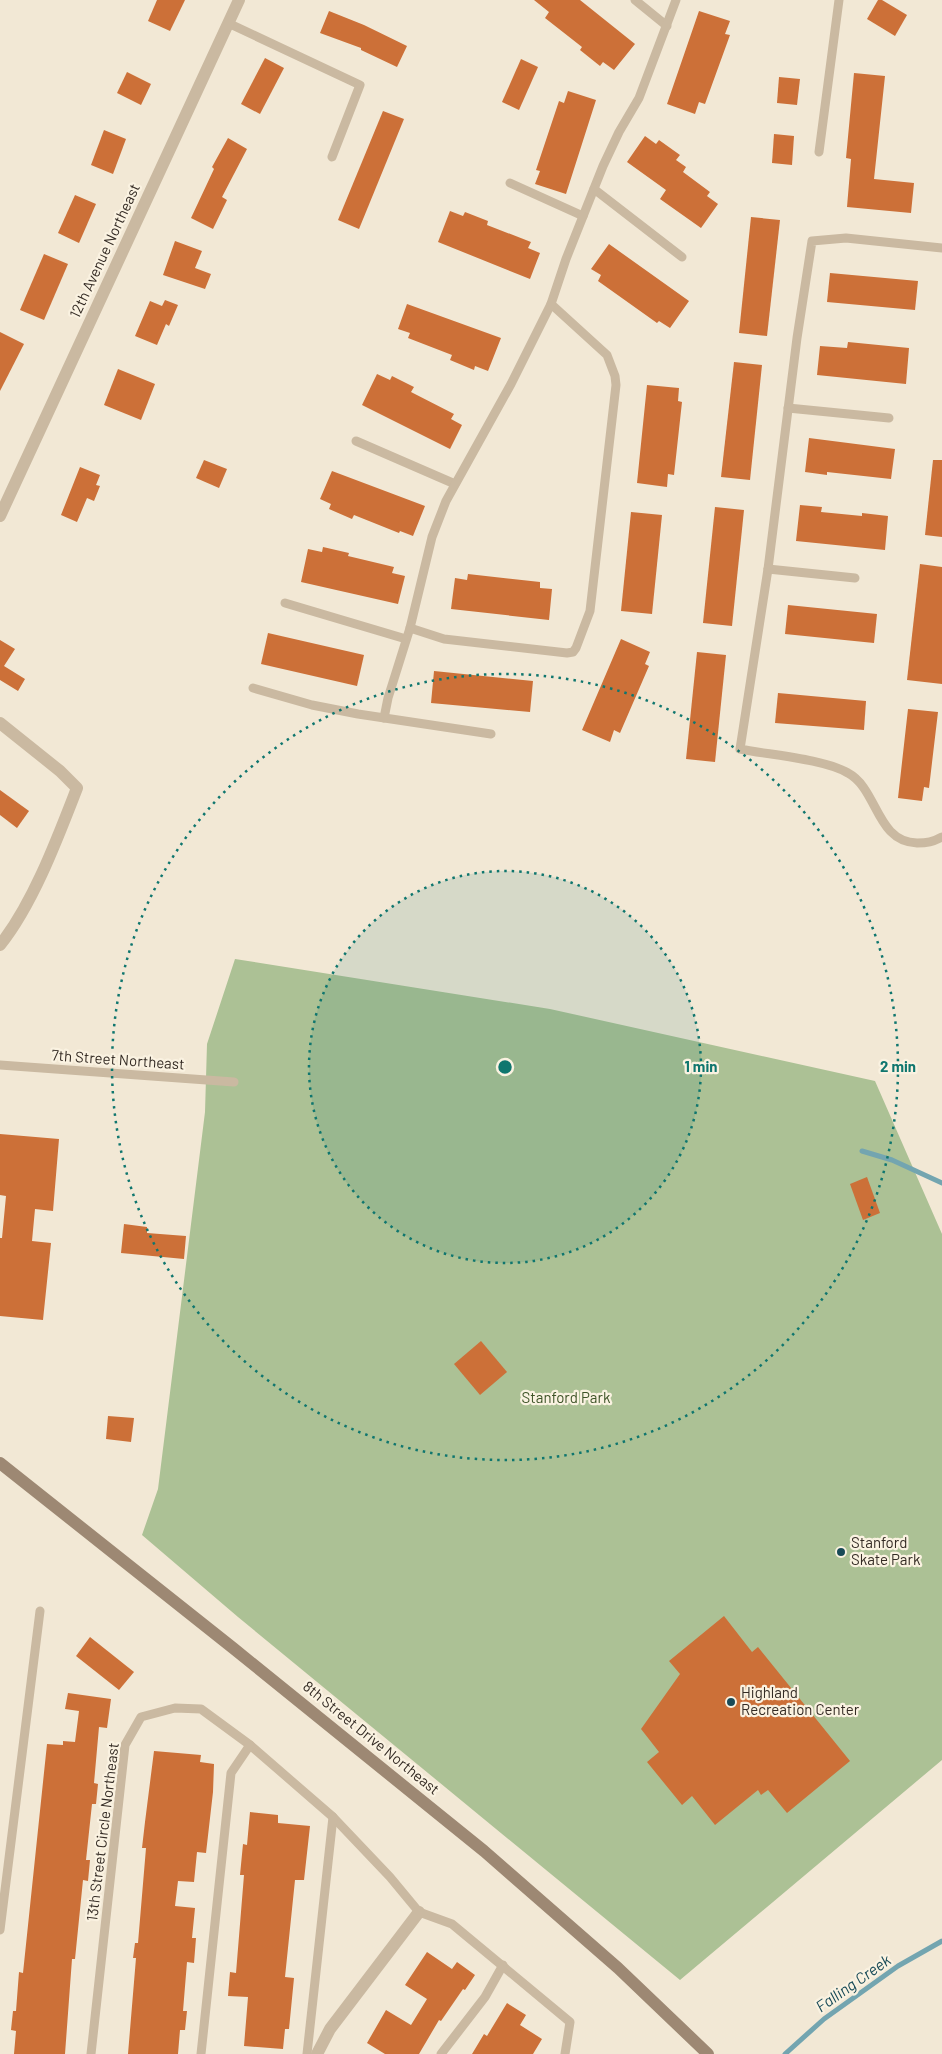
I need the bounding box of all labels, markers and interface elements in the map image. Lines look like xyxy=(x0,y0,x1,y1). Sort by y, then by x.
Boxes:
street label: 12th Avenue Northeast xyxy=(65,181,143,321)
street label: 7th Street Northeast xyxy=(51,1045,185,1073)
text: 1 min xyxy=(685,1057,717,1075)
text: 2 min xyxy=(880,1057,916,1075)
centre of rings xyxy=(496,1058,514,1076)
park label: Stanford Park xyxy=(522,1388,611,1406)
place label: Stanford Skate Park xyxy=(851,1533,921,1568)
marker: Stanford Skate Park xyxy=(835,1546,847,1558)
street label: 8th Street Drive Northeast xyxy=(300,1677,444,1798)
place label: Highland Recreation Center xyxy=(741,1683,860,1718)
marker: Highland Recreation Center xyxy=(725,1696,737,1708)
street label: 13th Street Circle Northeast xyxy=(82,1742,122,1922)
water label: Falling Creek xyxy=(812,1950,894,2015)

